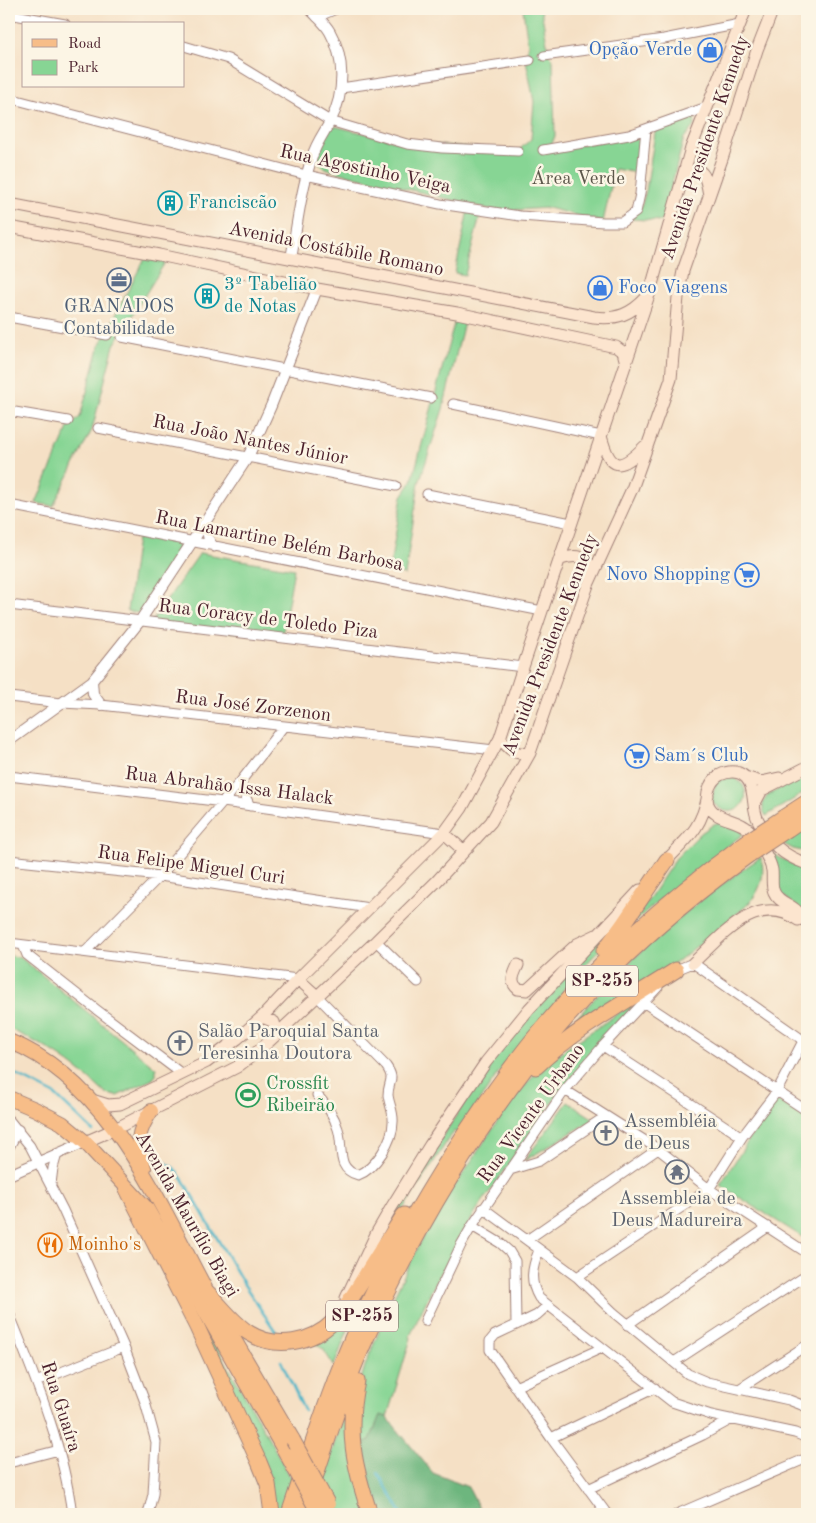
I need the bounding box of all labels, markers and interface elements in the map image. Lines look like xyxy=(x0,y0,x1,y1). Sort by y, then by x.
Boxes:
legend xyxy=(22,22,185,88)
street label: Avenida Presidente Kennedy xyxy=(659,33,753,263)
text: Road xyxy=(68,37,102,52)
shop icon: Opção Verde xyxy=(697,37,723,63)
place label: Opção Verde xyxy=(588,41,692,60)
text: Park xyxy=(68,61,99,76)
street label: Rua Agostinho Veiga xyxy=(278,143,453,198)
park label: Área Verde xyxy=(531,166,625,189)
building icon: Franciscão xyxy=(157,190,183,216)
place label: Franciscão xyxy=(188,194,277,213)
street label: Avenida Costábile Romano xyxy=(227,220,445,280)
office icon: GRANADOS Contabilidade xyxy=(106,267,132,293)
shop icon: Foco Viagens xyxy=(587,275,613,301)
place label: 3º Tabelião de Notas xyxy=(224,276,317,317)
place label: Foco Viagens xyxy=(618,279,728,298)
building icon: 3º Tabelião de Notas xyxy=(194,283,220,309)
place label: GRANADOS Contabilidade xyxy=(63,298,175,339)
street label: Rua João Nantes Júnior xyxy=(151,413,349,469)
street label: Rua Lamartine Belém Barbosa xyxy=(153,509,405,575)
street label: Avenida Presidente Kennedy xyxy=(500,531,602,759)
supermarket icon: Novo Shopping xyxy=(734,562,760,588)
place label: Novo Shopping xyxy=(606,566,731,585)
street label: Rua Coracy de Toledo Piza xyxy=(157,597,380,643)
street label: Rua José Zorzenon xyxy=(174,688,332,726)
supermarket icon: Sam´s Club xyxy=(624,743,650,769)
place label: Sam´s Club xyxy=(654,747,749,766)
street label: Rua Abrahão Issa Halack xyxy=(124,765,335,809)
street label: Rua Felipe Miguel Curi xyxy=(96,843,286,889)
road number: SP-255 xyxy=(566,966,638,996)
place label: Salão Paroquial Santa Teresinha Doutora xyxy=(198,1023,380,1064)
church icon: Salão Paroquial Santa Teresinha Doutora xyxy=(167,1030,193,1056)
street label: Rua Vicente Urbano xyxy=(475,1041,589,1187)
place label: Crossfit Ribeirão xyxy=(266,1075,335,1116)
sports icon: Crossfit Ribeirão xyxy=(235,1082,261,1108)
place label: Assembléia de Deus xyxy=(624,1113,718,1154)
church icon: Assembléia de Deus xyxy=(593,1120,619,1146)
street label: Avenida Maurílio Biagi xyxy=(131,1129,241,1301)
temple icon: Assembleia de Deus Madureira xyxy=(664,1159,690,1185)
place label: Assembleia de Deus Madureira xyxy=(611,1190,743,1231)
restaurant icon: Moinho's xyxy=(37,1232,63,1258)
place label: Moinho's xyxy=(68,1236,141,1255)
road number: SP-255 xyxy=(326,1300,398,1332)
street label: Rua Guaíra xyxy=(36,1359,84,1455)

